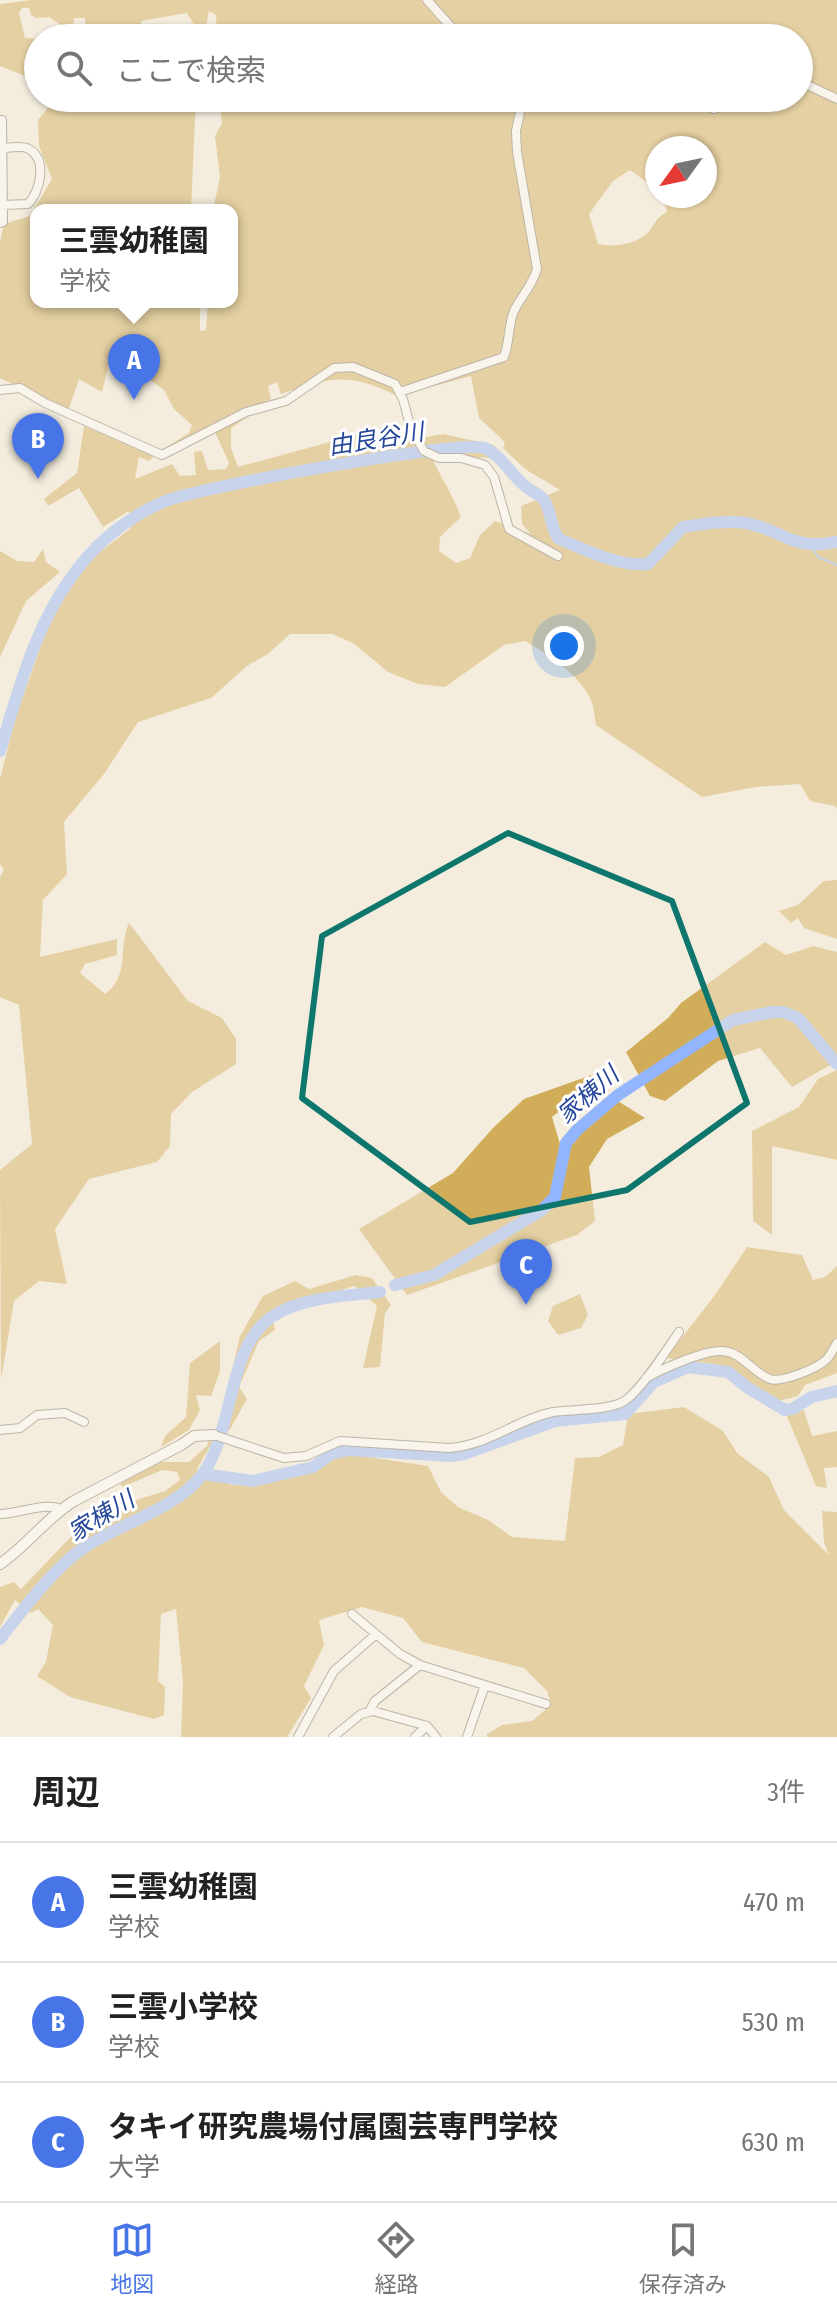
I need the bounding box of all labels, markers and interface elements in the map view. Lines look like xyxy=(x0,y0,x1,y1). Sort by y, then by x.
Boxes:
search box xyxy=(24,24,813,112)
icon: search xyxy=(52,46,96,90)
text: ここで検索 xyxy=(116,53,266,89)
north arrow xyxy=(645,136,717,208)
popup xyxy=(30,204,238,308)
text: 三雲幼稚園 xyxy=(59,223,209,259)
text: 学校 xyxy=(59,266,111,297)
pin: A xyxy=(108,334,160,400)
pin: B xyxy=(12,413,64,479)
water label: 由良谷川 xyxy=(326,417,429,460)
your location xyxy=(544,626,584,666)
water label: 家棟川 xyxy=(552,1059,627,1129)
pin: C xyxy=(500,1239,552,1305)
water label: 家棟川 xyxy=(63,1484,142,1547)
text: 周辺 xyxy=(32,1772,100,1813)
text: 3件 xyxy=(767,1777,805,1808)
text: 三雲幼稚園 xyxy=(108,1869,258,1905)
text: A xyxy=(51,1887,65,1918)
text: 470 m xyxy=(743,1887,805,1918)
text: 学校 xyxy=(108,1912,160,1943)
text: 三雲小学校 xyxy=(108,1989,258,2025)
text: B xyxy=(51,2007,65,2038)
text: 530 m xyxy=(742,2007,805,2038)
text: 学校 xyxy=(108,2032,160,2063)
text: タキイ研究農場付属園芸専門学校 xyxy=(108,2109,558,2145)
text: C xyxy=(51,2127,65,2158)
text: 630 m xyxy=(741,2127,805,2158)
text: 大学 xyxy=(108,2152,160,2183)
tab: 地図 xyxy=(110,2218,154,2298)
tab: 経路 xyxy=(374,2218,419,2298)
tab: 保存済み xyxy=(639,2218,727,2298)

